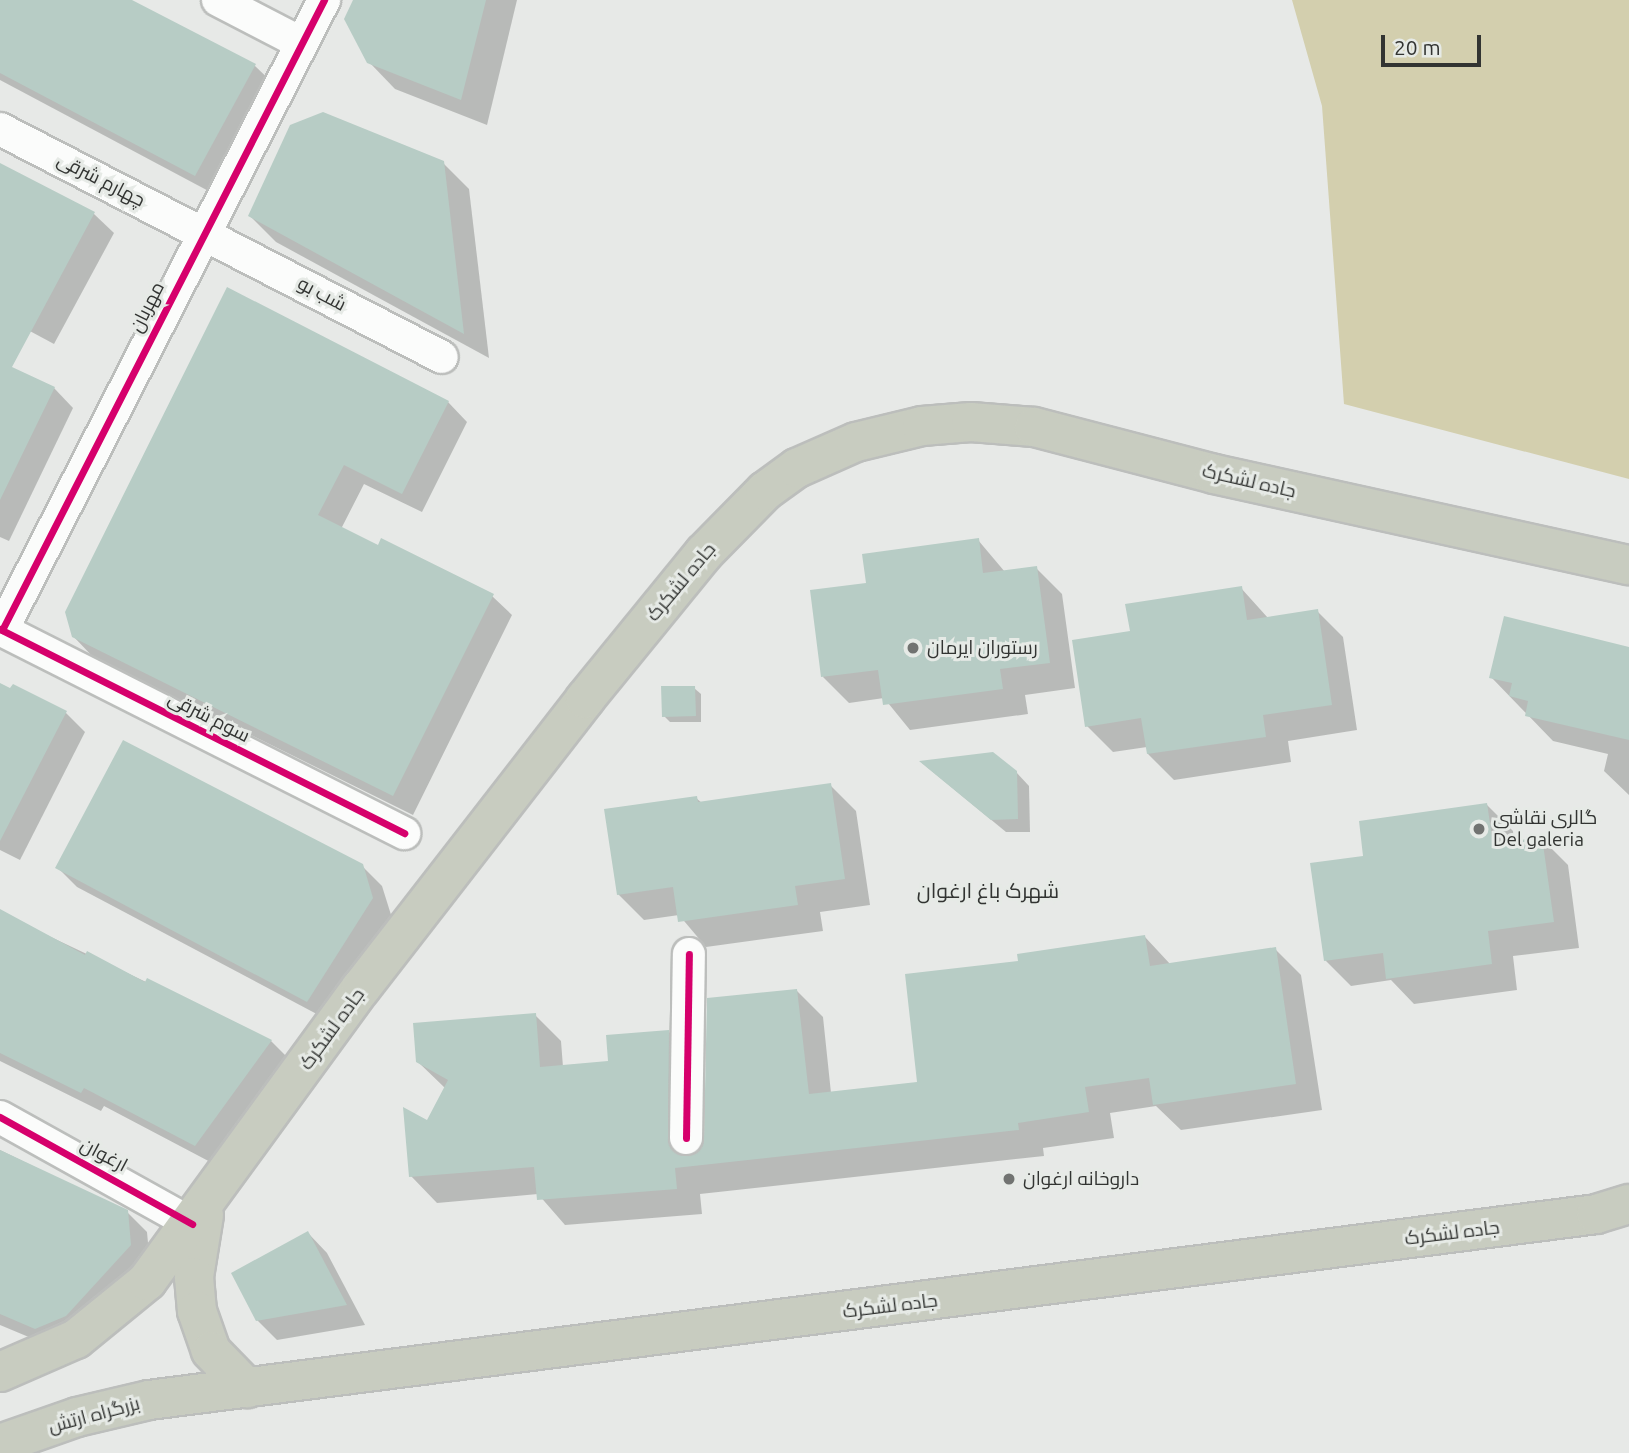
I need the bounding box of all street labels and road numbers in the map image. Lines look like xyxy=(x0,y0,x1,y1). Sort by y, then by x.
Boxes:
street label: چهارم شرقی xyxy=(53,148,149,212)
street label: شب بو xyxy=(294,272,350,316)
street label: مهربان xyxy=(125,278,169,336)
street label: جاده لشکرک xyxy=(1200,459,1298,503)
street label: جاده لشکرک xyxy=(642,538,720,626)
street label: سوم شرقی xyxy=(164,687,254,747)
street label: جاده لشکرک xyxy=(295,984,369,1074)
street label: ارغوان xyxy=(77,1133,131,1177)
street label: جاده لشکرک xyxy=(1403,1216,1501,1250)
street label: جاده لشکرک xyxy=(841,1289,939,1323)
street label: بزرگراه ارتش xyxy=(46,1392,142,1438)

